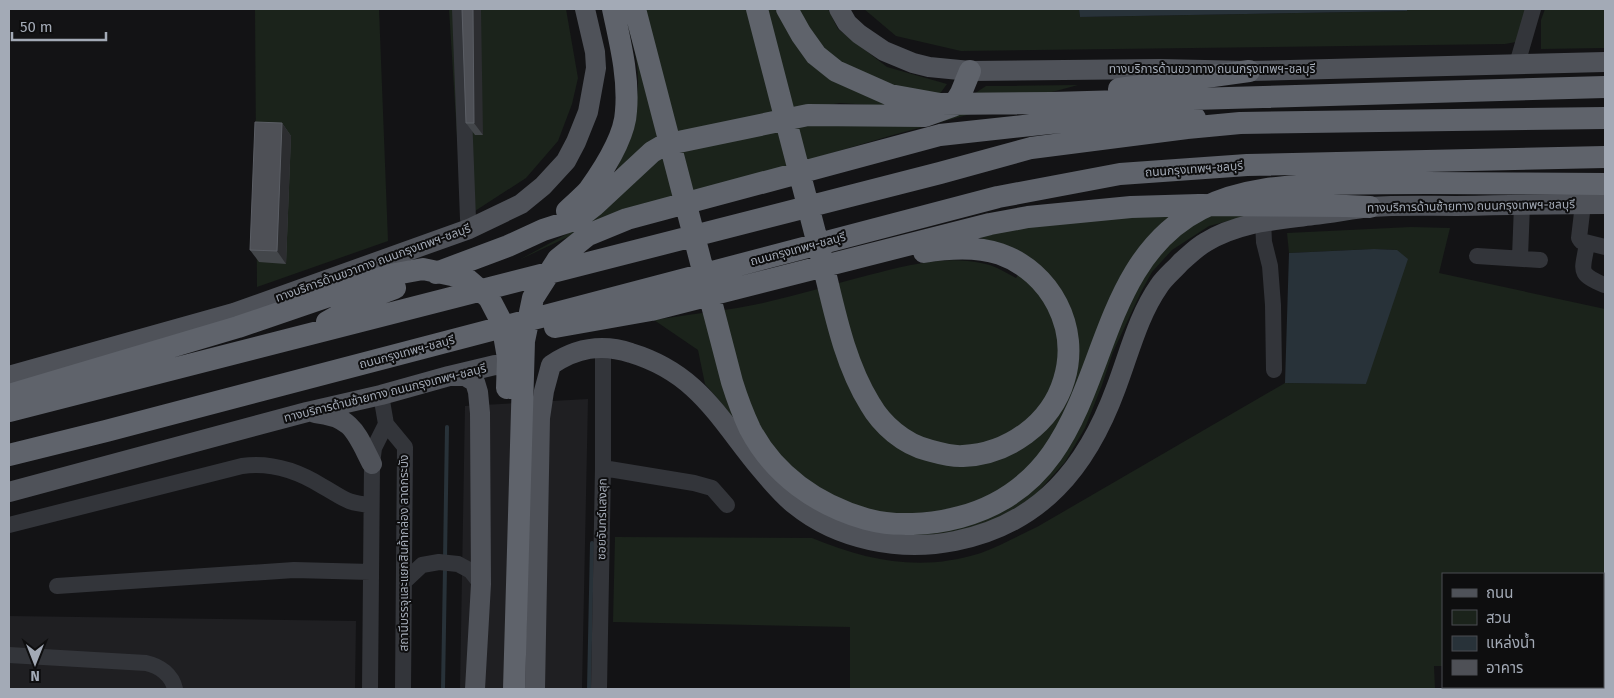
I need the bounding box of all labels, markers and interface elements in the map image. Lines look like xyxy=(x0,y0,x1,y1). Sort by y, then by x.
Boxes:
scale bar xyxy=(12,10,106,42)
text: 50 m xyxy=(20,18,53,36)
street label: ทางบริการด้านขวาทาง ถนนกรุงเทพฯ-ชลบุรี xyxy=(1109,62,1315,76)
street label: ถนนกรุงเทพฯ-ชลบุรี xyxy=(1145,159,1244,179)
street label: ทางบริการด้านซ้ายทาง ถนนกรุงเทพฯ-ชลบุรี xyxy=(1367,197,1575,215)
street label: ทางบริการด้านขวาทาง ถนนกรุงเทพฯ-ชลบุรี xyxy=(274,221,473,305)
street label: ถนนกรุงเทพฯ-ชลบุรี xyxy=(749,229,847,268)
street label: ถนนกรุงเทพฯ-ชลบุรี xyxy=(358,332,456,371)
street label: ทางบริการด้านซ้ายทาง ถนนกรุงเทพฯ-ชลบุรี xyxy=(282,361,488,425)
street label: สถานีบรรจุและแยกสินค้ากล่อง ลาดกระบัง xyxy=(397,455,411,652)
street label: ซอยจันทร์แสงสุก xyxy=(594,478,610,560)
legend xyxy=(1442,573,1604,688)
text: ถนน xyxy=(1486,584,1513,602)
text: สวน xyxy=(1486,609,1511,627)
text: แหล่งน้ำ xyxy=(1486,632,1535,652)
north arrow xyxy=(10,638,60,688)
text: อาคาร xyxy=(1486,659,1523,677)
text: N xyxy=(30,667,40,684)

